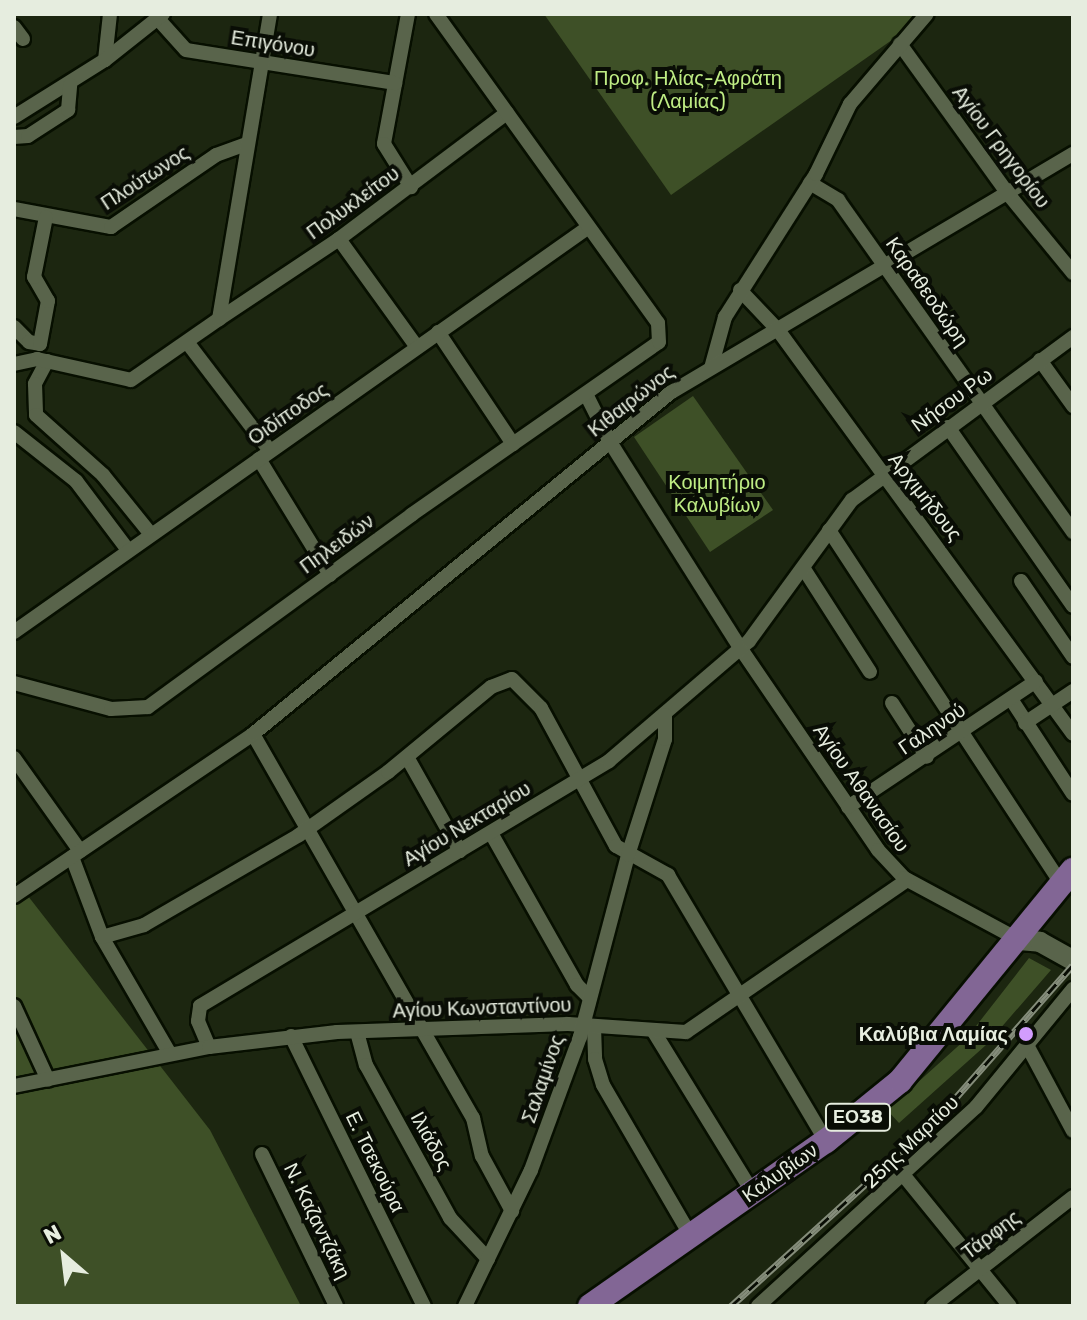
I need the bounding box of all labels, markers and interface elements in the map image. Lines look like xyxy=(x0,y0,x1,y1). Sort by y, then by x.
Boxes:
street label: Επιγόνου xyxy=(229,26,317,62)
park label: Προφ. Ηλίας-Αφράτη (Λαμίας) xyxy=(594,66,782,113)
street label: Αγίου Γρηγορίου xyxy=(947,81,1055,213)
street label: Πλούτωνος xyxy=(96,141,194,215)
street label: Πολυκλείτου xyxy=(302,161,404,245)
street label: Καραθεοδώρη xyxy=(880,233,974,351)
street label: Κιθαιρώνος xyxy=(583,360,679,442)
street label: Νήσου Ρω xyxy=(907,363,997,437)
street label: Οιδίποδος xyxy=(243,378,333,450)
street label: Αρχιμήδους xyxy=(883,448,967,546)
park label: Κοιμητήριο Καλυβίων xyxy=(668,471,766,518)
street label: Πηλειδών xyxy=(295,509,379,579)
street label: Γαληνού xyxy=(894,698,970,760)
street label: Αγίου Αθανασίου xyxy=(808,719,914,857)
street label: Αγίου Νεκταρίου xyxy=(399,776,535,872)
street label: Αγίου Κωνσταντίνου xyxy=(392,993,572,1023)
place label: Καλύβια Λαμίας xyxy=(859,1022,1008,1046)
marker: Καλύβια Λαμίας xyxy=(1015,1023,1037,1045)
street label: Σαλαμίνος xyxy=(517,1032,569,1126)
street label: 25ης Μαρτίου xyxy=(858,1091,964,1193)
road number: ΕΟ38 xyxy=(824,1103,892,1131)
street label: Ιλιάδος xyxy=(405,1107,457,1175)
street label: Ε. Τσεκούρα xyxy=(340,1108,410,1216)
street label: Καλυβίων xyxy=(738,1138,822,1208)
street label: Ν. Καζαντζάκη xyxy=(279,1159,355,1283)
street label: Τάρφης xyxy=(957,1205,1025,1265)
north arrow xyxy=(24,1216,104,1296)
text: N xyxy=(39,1219,66,1250)

